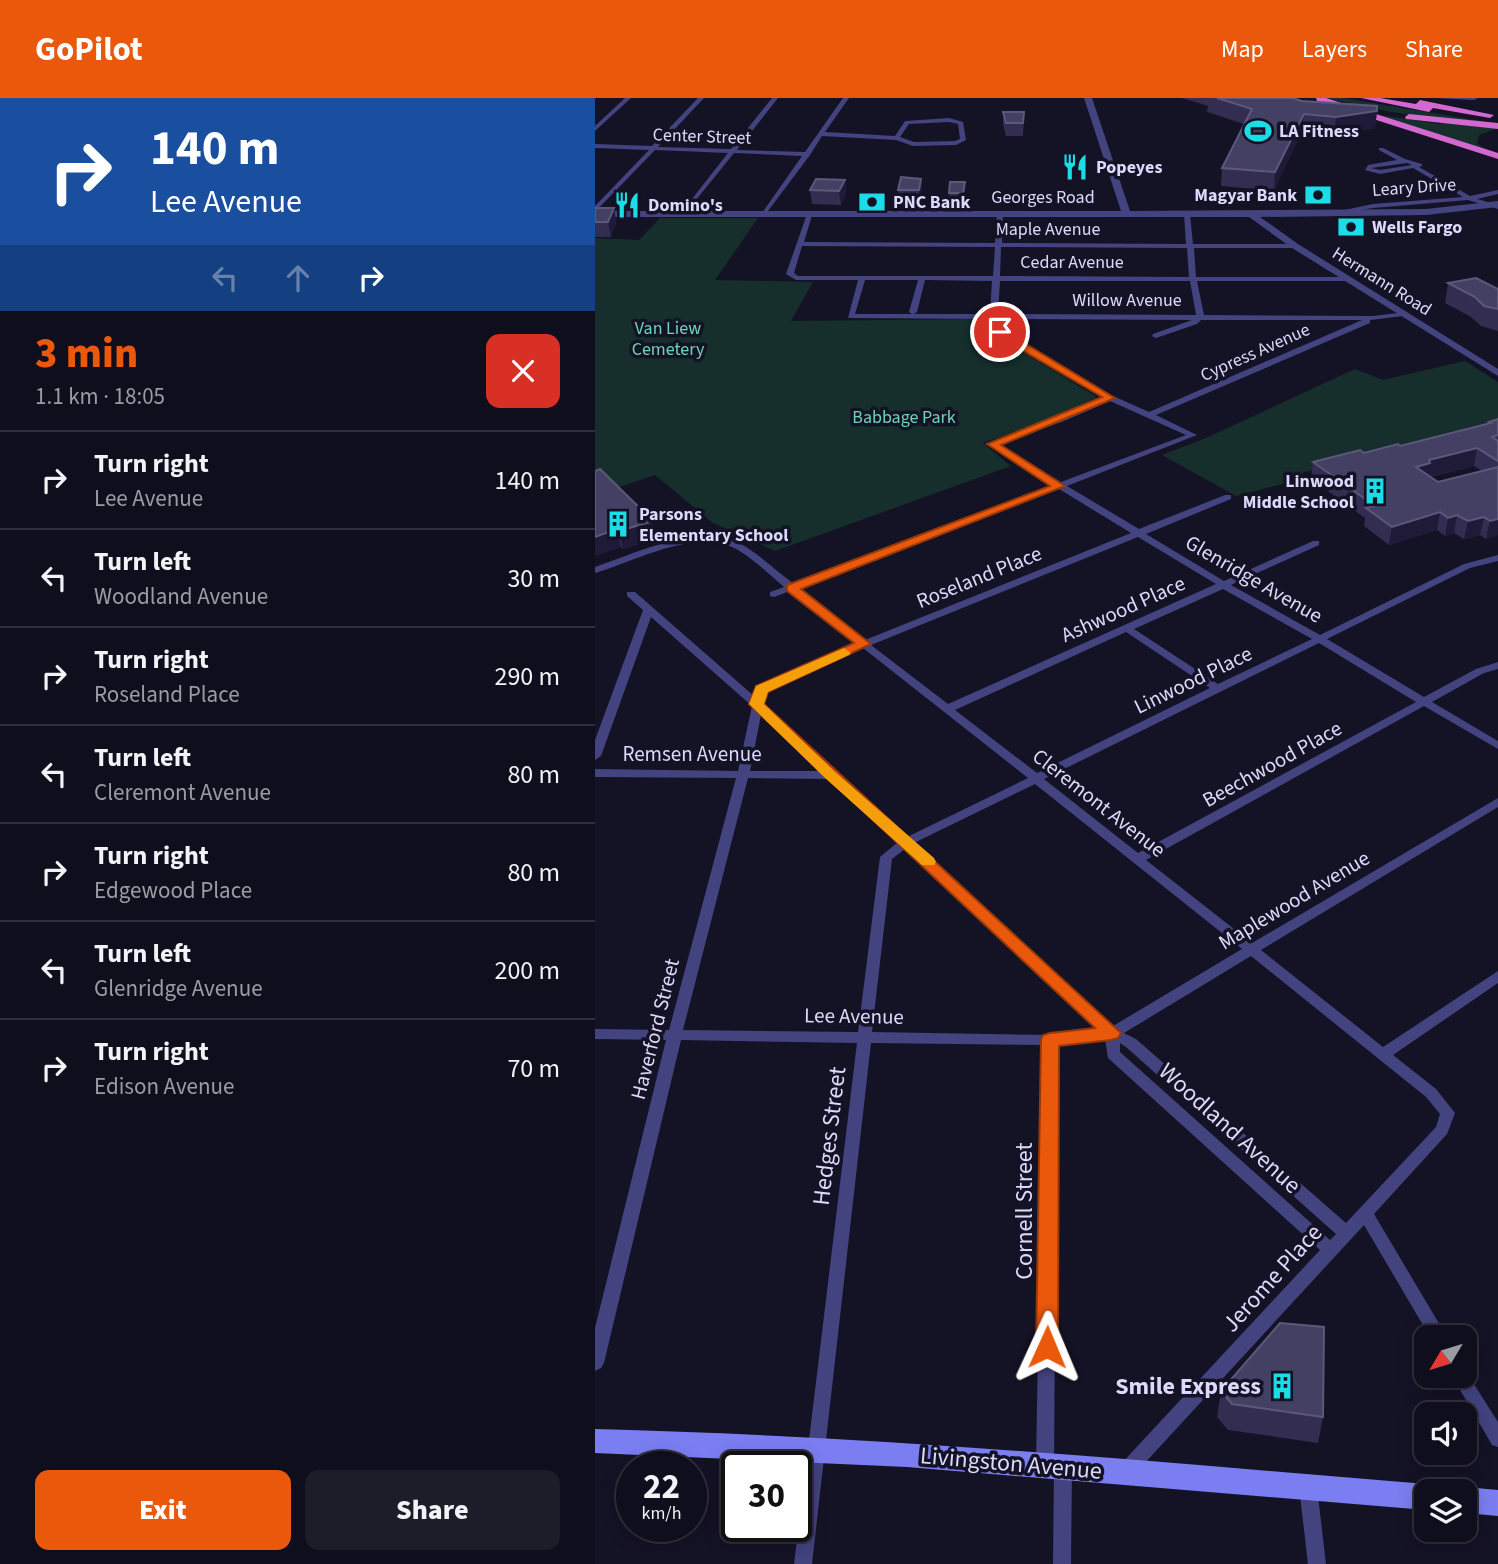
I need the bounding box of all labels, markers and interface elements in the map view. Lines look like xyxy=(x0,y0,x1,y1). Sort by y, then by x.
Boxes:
text: GoPilot xyxy=(35,26,143,73)
text: Map xyxy=(1221,32,1264,67)
text: Layers xyxy=(1302,32,1367,67)
text: Share xyxy=(1405,32,1463,67)
text: 140 m xyxy=(150,114,279,184)
sports icon: LA Fitness xyxy=(1243,116,1273,146)
place label: LA Fitness xyxy=(1279,119,1359,144)
street label: Center Street xyxy=(652,122,752,151)
icon: right xyxy=(35,126,126,217)
restaurant icon: Popeyes xyxy=(1060,152,1090,182)
place label: Popeyes xyxy=(1096,155,1162,180)
street label: Leary Drive xyxy=(1371,172,1457,203)
text: Lee Avenue xyxy=(150,179,302,225)
bank icon: Magyar Bank xyxy=(1303,180,1333,210)
place label: Magyar Bank xyxy=(1194,183,1297,208)
street label: Georges Road xyxy=(991,185,1095,210)
bank icon: PNC Bank xyxy=(857,187,887,217)
restaurant icon: Domino's xyxy=(612,190,642,220)
place label: PNC Bank xyxy=(893,190,970,215)
place label: Domino's xyxy=(648,193,723,218)
bank icon: Wells Fargo xyxy=(1336,212,1366,242)
place label: Wells Fargo xyxy=(1372,215,1462,240)
street label: Maple Avenue xyxy=(996,217,1100,242)
street label: Hermann Road xyxy=(1327,241,1436,322)
street label: Cedar Avenue xyxy=(1020,250,1124,275)
icon: left xyxy=(206,259,244,297)
icon: ahead xyxy=(279,259,317,297)
icon: right xyxy=(352,259,390,297)
street label: Willow Avenue xyxy=(1072,288,1182,313)
pin xyxy=(970,302,1030,362)
icon: arrive xyxy=(981,313,1019,351)
park label: Van Liew Cemetery xyxy=(632,316,705,362)
street label: Cypress Avenue xyxy=(1196,317,1314,388)
text: 3 min xyxy=(35,324,138,384)
button: close xyxy=(486,334,560,408)
text: 1.1 km · 18:05 xyxy=(35,380,165,413)
park label: Babbage Park xyxy=(852,405,956,430)
text: Turn right xyxy=(94,445,209,482)
icon: right xyxy=(35,461,73,499)
text: 140 m xyxy=(494,462,560,499)
place label: Linwood Middle School xyxy=(1243,469,1354,515)
building icon: Linwood Middle School xyxy=(1360,476,1390,506)
text: Lee Avenue xyxy=(94,482,203,515)
place label: Parsons Elementary School xyxy=(639,502,789,548)
building icon: Parsons Elementary School xyxy=(603,509,633,539)
street label: Glenridge Avenue xyxy=(1180,528,1328,630)
street label: Roseland Place xyxy=(912,538,1046,616)
text: Turn left xyxy=(94,543,191,580)
icon: left xyxy=(35,559,73,597)
text: 30 m xyxy=(507,560,560,597)
street label: Ashwood Place xyxy=(1056,568,1190,650)
text: Woodland Avenue xyxy=(94,580,268,613)
street label: Linwood Place xyxy=(1129,638,1257,722)
text: Turn right xyxy=(94,641,209,678)
icon: right xyxy=(35,657,73,695)
text: 290 m xyxy=(494,658,560,695)
text: Roseland Place xyxy=(94,678,240,711)
street label: Beechwood Place xyxy=(1197,713,1347,815)
text: Turn left xyxy=(94,739,191,776)
street label: Remsen Avenue xyxy=(622,739,762,769)
street label: Cleremont Avenue xyxy=(1026,741,1172,865)
icon: left xyxy=(35,755,73,793)
text: 80 m xyxy=(507,756,560,793)
text: Cleremont Avenue xyxy=(94,776,271,809)
text: Turn right xyxy=(94,837,209,874)
street label: Maplewood Avenue xyxy=(1213,843,1375,957)
icon: right xyxy=(35,853,73,891)
text: 80 m xyxy=(507,854,560,891)
text: Edgewood Place xyxy=(94,874,252,907)
text: Turn left xyxy=(94,935,191,972)
icon: left xyxy=(35,951,73,989)
text: 200 m xyxy=(494,952,560,989)
street label: Haverford Street xyxy=(623,955,687,1103)
text: Glenridge Avenue xyxy=(94,972,263,1005)
street label: Lee Avenue xyxy=(804,1000,904,1032)
text: Turn right xyxy=(94,1033,209,1070)
icon: right xyxy=(35,1049,73,1087)
text: 70 m xyxy=(507,1050,560,1087)
street label: Woodland Avenue xyxy=(1150,1055,1309,1202)
street label: Hedges Street xyxy=(804,1065,855,1207)
text: Edison Avenue xyxy=(94,1070,234,1103)
street label: Cornell Street xyxy=(1007,1142,1042,1280)
street label: Jerome Place xyxy=(1214,1216,1331,1340)
position arrow xyxy=(1010,1310,1084,1384)
north arrow xyxy=(1414,1325,1477,1388)
map controls xyxy=(1414,1325,1477,1542)
place label: Smile Express xyxy=(1115,1369,1261,1404)
building icon: Smile Express xyxy=(1267,1371,1297,1401)
button: sound xyxy=(1414,1402,1477,1465)
street label: Livingston Avenue xyxy=(919,1438,1103,1489)
speed limit sign: 30 xyxy=(721,1451,812,1542)
text: 22 xyxy=(643,1462,680,1512)
button: Exit xyxy=(35,1470,291,1550)
button: Share xyxy=(305,1470,560,1550)
button: layers xyxy=(1414,1479,1477,1542)
text: km/h xyxy=(642,1501,681,1526)

